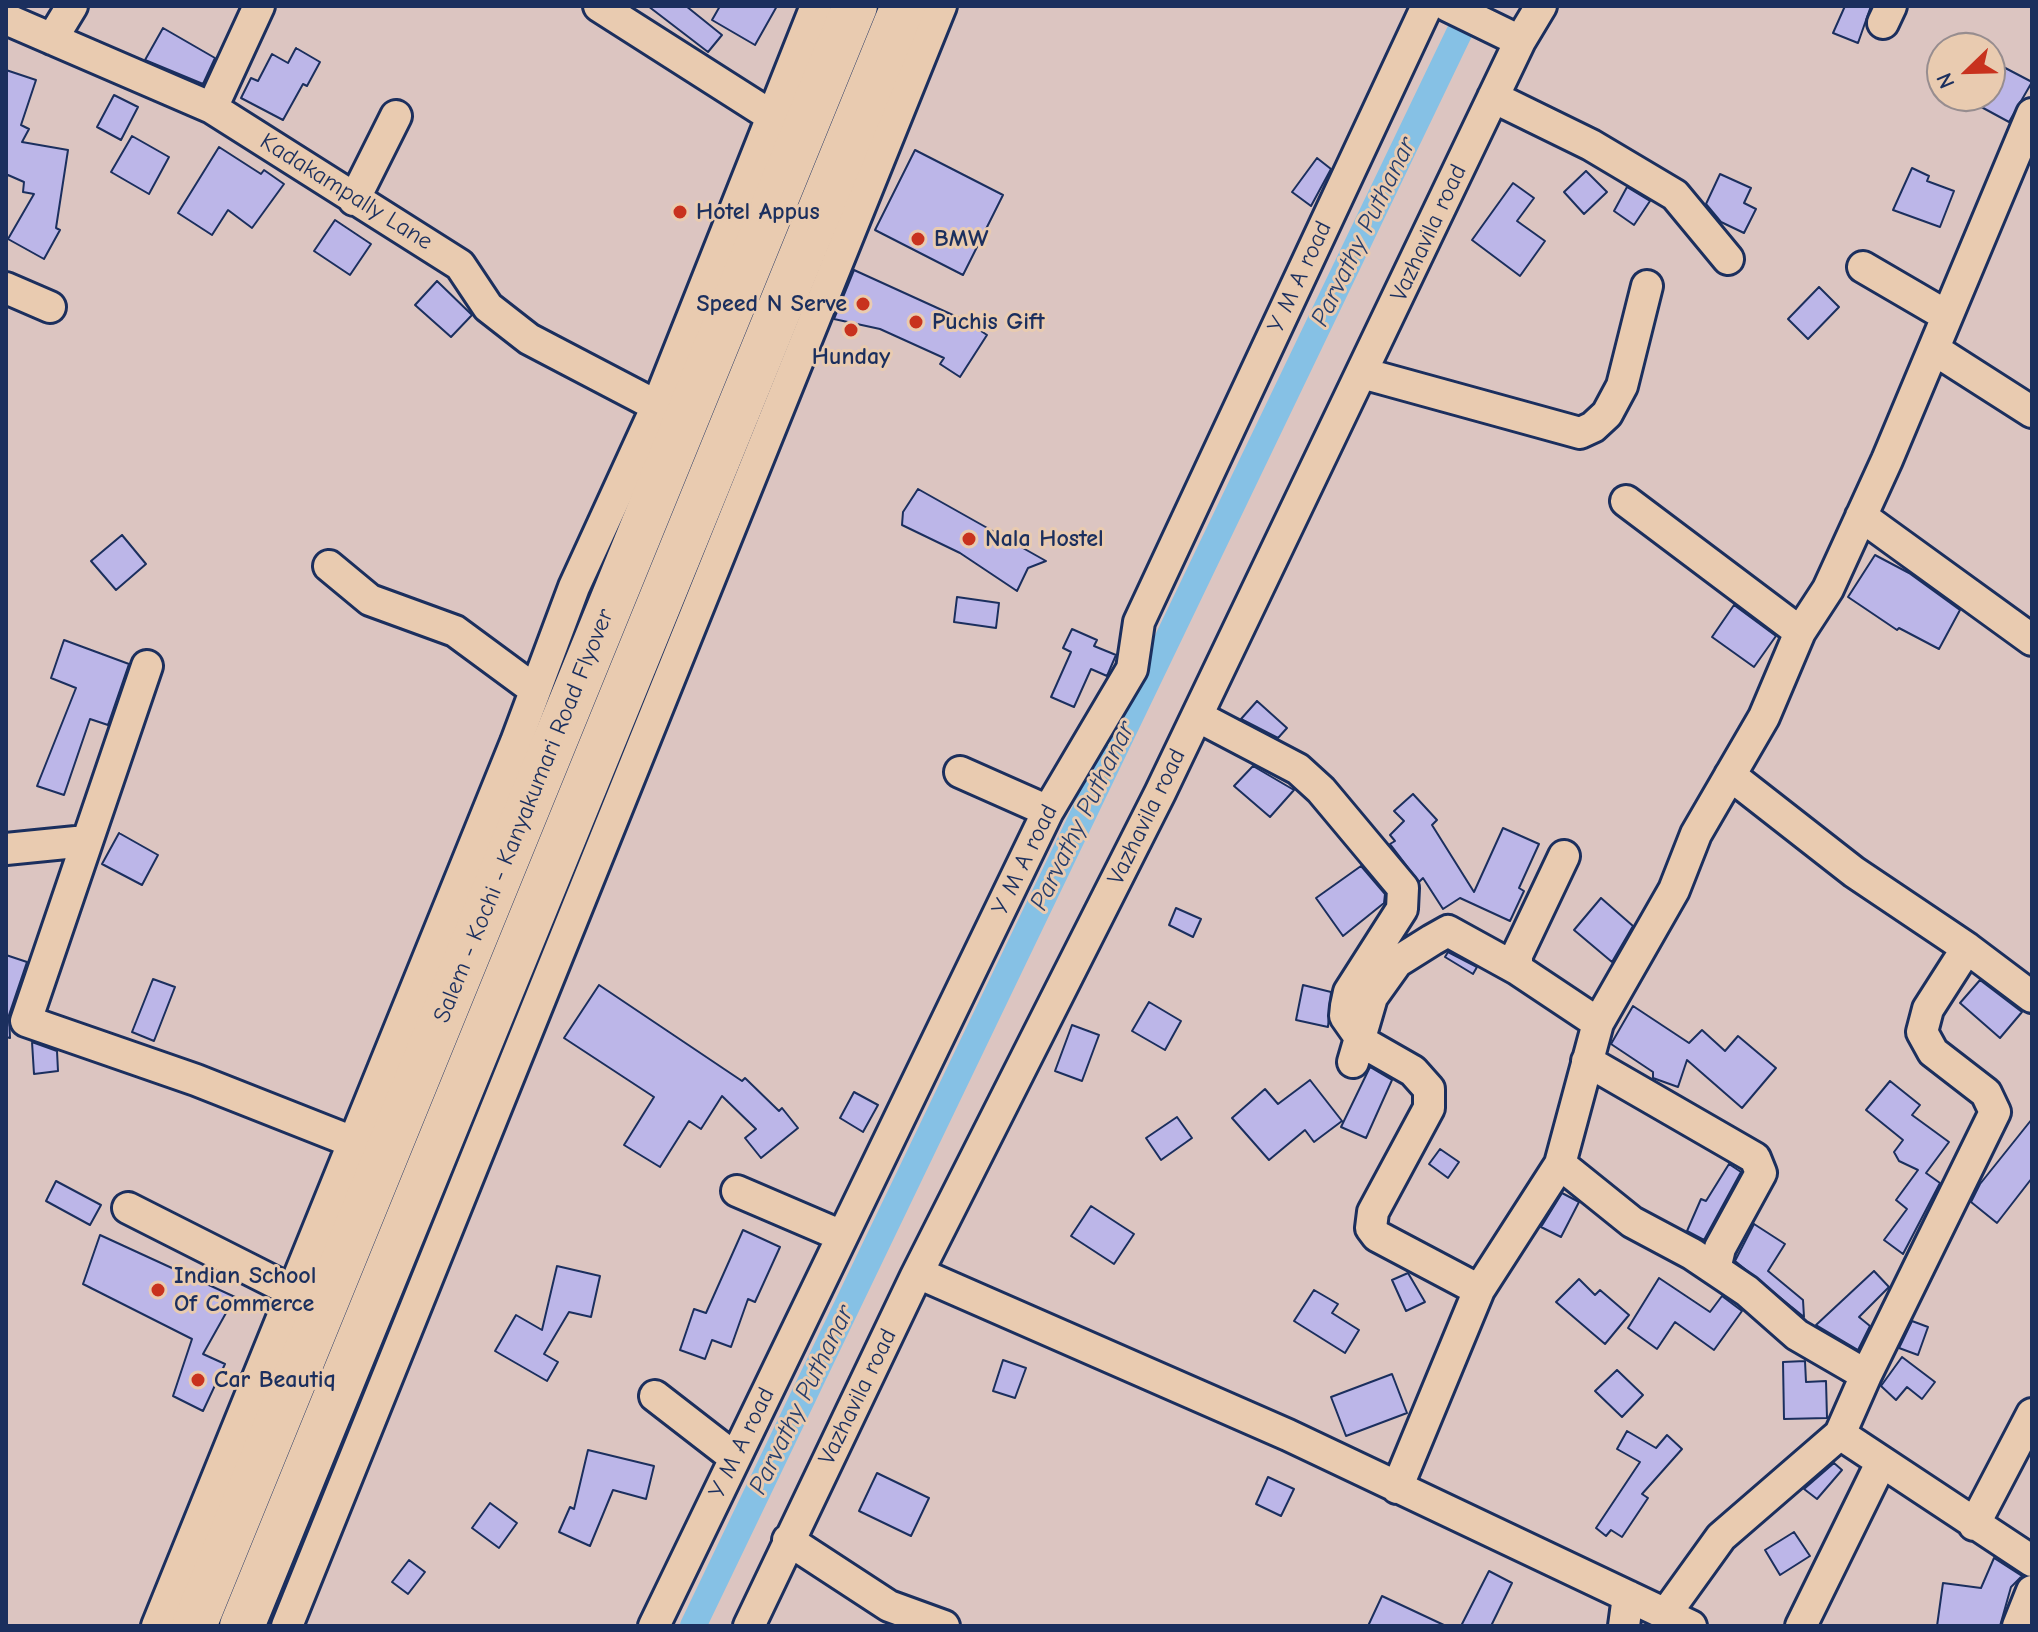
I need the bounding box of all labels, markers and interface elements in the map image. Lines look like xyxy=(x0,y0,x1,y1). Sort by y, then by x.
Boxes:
north arrow xyxy=(1926,32,2006,112)
text: N xyxy=(1931,69,1961,92)
street label: Kadakampally Lane xyxy=(254,127,438,257)
water label: Parvathy Puthanar xyxy=(1305,132,1423,332)
street label: Vazhavila road xyxy=(1385,160,1473,306)
place label: Hotel Appus xyxy=(696,198,820,226)
marker: Hotel Appus xyxy=(671,203,689,221)
street label: Y M A road xyxy=(1262,217,1338,337)
place label: BMW xyxy=(934,225,988,253)
marker: BMW xyxy=(909,230,927,248)
place label: Speed N Serve xyxy=(696,290,847,318)
marker: Speed N Serve xyxy=(854,295,872,313)
place label: Puchis Gift xyxy=(932,308,1045,336)
marker: Puchis Gift xyxy=(907,313,925,331)
marker: Hunday xyxy=(842,321,860,339)
place label: Hunday xyxy=(812,343,890,371)
place label: Nala Hostel xyxy=(985,525,1104,553)
marker: Nala Hostel xyxy=(960,530,978,548)
street label: Salem - Kochi - Kanyakumari Road Flyover xyxy=(427,605,621,1027)
water label: Parvathy Puthanar xyxy=(1024,716,1142,916)
street label: Vazhavila road xyxy=(1102,744,1192,890)
street label: Y M A road xyxy=(986,800,1064,920)
place label: Indian School Of Commerce xyxy=(174,1262,316,1318)
marker: Indian School Of Commerce xyxy=(149,1281,167,1299)
water label: Parvathy Puthanar xyxy=(743,1300,861,1500)
street label: Vazhavila road xyxy=(813,1324,903,1470)
place label: Car Beautiq xyxy=(214,1366,336,1394)
marker: Car Beautiq xyxy=(189,1371,207,1389)
street label: Y M A road xyxy=(703,1383,781,1503)

